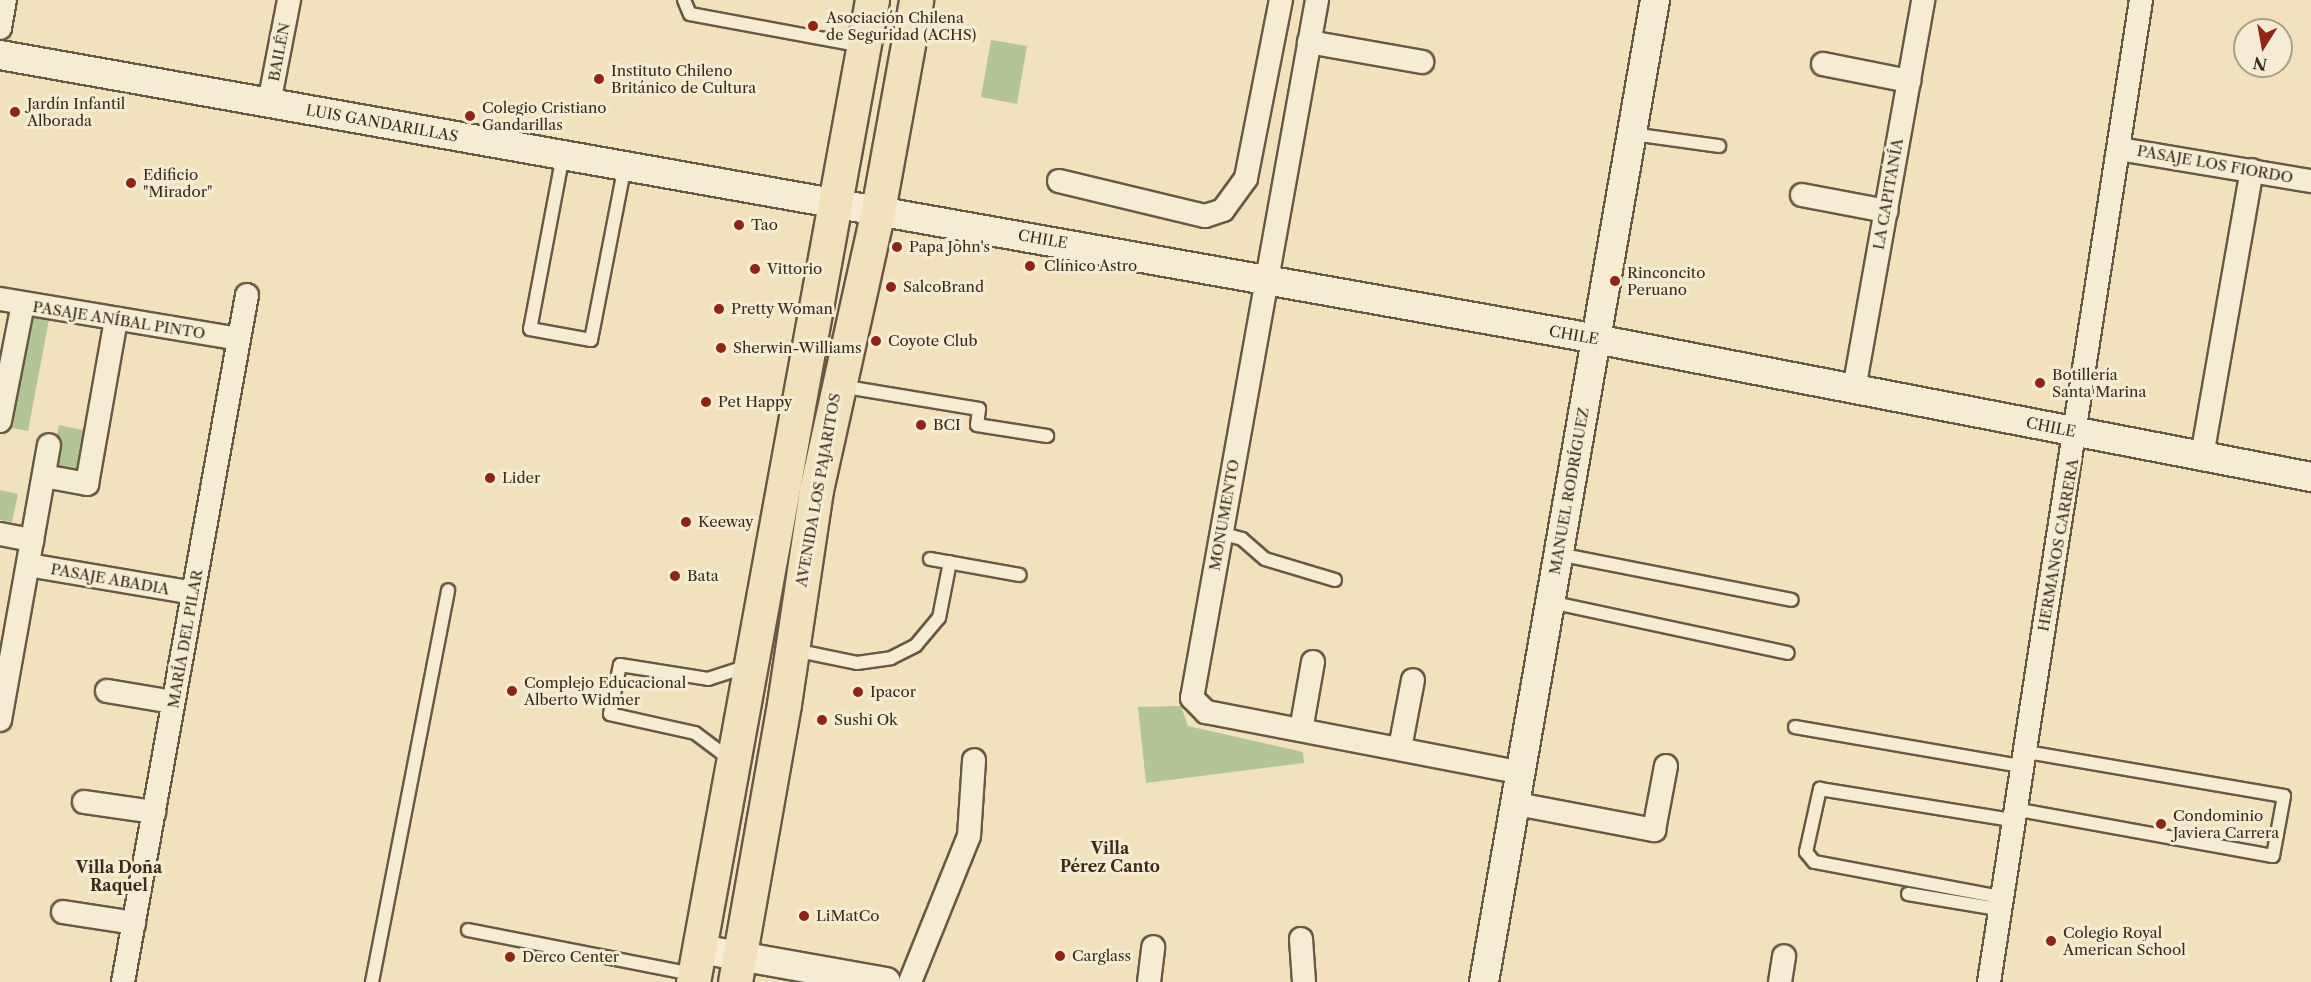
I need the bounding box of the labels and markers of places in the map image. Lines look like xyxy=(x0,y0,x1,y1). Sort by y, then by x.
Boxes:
place label: Asociación Chilena de Seguridad (ACHS) xyxy=(826,8,976,43)
marker: Asociación Chilena de Seguridad (ACHS) xyxy=(804,17,822,35)
place label: Instituto Chileno Británico de Cultura xyxy=(611,61,756,96)
marker: Instituto Chileno Británico de Cultura xyxy=(592,72,606,86)
place label: Jardín Infantil Alborada xyxy=(27,94,125,129)
place label: Colegio Cristiano Gandarillas xyxy=(482,98,607,133)
marker: Jardín Infantil Alborada xyxy=(8,105,22,119)
marker: Colegio Cristiano Gandarillas xyxy=(463,109,477,123)
place label: Edificio "Mirador" xyxy=(143,165,213,200)
marker: Edificio "Mirador" xyxy=(124,176,138,190)
place label: Tao xyxy=(751,216,778,234)
marker: Tao xyxy=(732,218,746,232)
place label: Papa John's xyxy=(909,238,990,256)
marker: Papa John's xyxy=(890,240,904,254)
marker: Clínico Astro xyxy=(1021,257,1039,275)
place label: Clínico Astro xyxy=(1044,257,1138,275)
place label: Vittorio xyxy=(767,260,822,278)
marker: Vittorio xyxy=(748,262,762,276)
place label: Rinconcito Peruano xyxy=(1627,263,1705,298)
marker: Rinconcito Peruano xyxy=(1608,274,1622,288)
place label: SalcoBrand xyxy=(903,278,984,296)
marker: SalcoBrand xyxy=(884,280,898,294)
place label: Pretty Woman xyxy=(731,300,834,318)
marker: Pretty Woman xyxy=(712,302,726,316)
place label: Coyote Club xyxy=(888,332,977,350)
marker: Coyote Club xyxy=(869,334,883,348)
place label: Sherwin-Williams xyxy=(733,339,861,357)
marker: Sherwin-Williams xyxy=(714,341,728,355)
place label: Botillería Santa Marina xyxy=(2052,365,2147,400)
marker: Botillería Santa Marina xyxy=(2033,376,2047,390)
place label: Pet Happy xyxy=(718,393,792,411)
marker: Pet Happy xyxy=(699,395,713,409)
place label: BCI xyxy=(933,416,961,434)
marker: BCI xyxy=(914,418,928,432)
place label: Lider xyxy=(502,469,540,487)
marker: Lider xyxy=(483,471,497,485)
place label: Keeway xyxy=(698,513,754,531)
marker: Keeway xyxy=(679,515,693,529)
place label: Bata xyxy=(687,567,719,585)
marker: Bata xyxy=(668,569,682,583)
place label: Complejo Educacional Alberto Widmer xyxy=(524,673,686,708)
place label: Ipacor xyxy=(870,683,916,701)
marker: Complejo Educacional Alberto Widmer xyxy=(505,684,519,698)
marker: Ipacor xyxy=(851,685,865,699)
place label: Sushi Ok xyxy=(834,711,898,729)
marker: Sushi Ok xyxy=(815,713,829,727)
place label: Condominio Javiera Carrera xyxy=(2173,806,2279,841)
marker: Condominio Javiera Carrera xyxy=(2154,817,2168,831)
place label: LiMatCo xyxy=(816,907,879,925)
marker: LiMatCo xyxy=(797,909,811,923)
place label: Colegio Royal American School xyxy=(2063,923,2186,958)
marker: Colegio Royal American School xyxy=(2044,934,2058,948)
place label: Carglass xyxy=(1072,947,1131,965)
place label: Derco Center xyxy=(522,948,619,966)
marker: Carglass xyxy=(1053,949,1067,963)
marker: Derco Center xyxy=(503,950,517,964)

